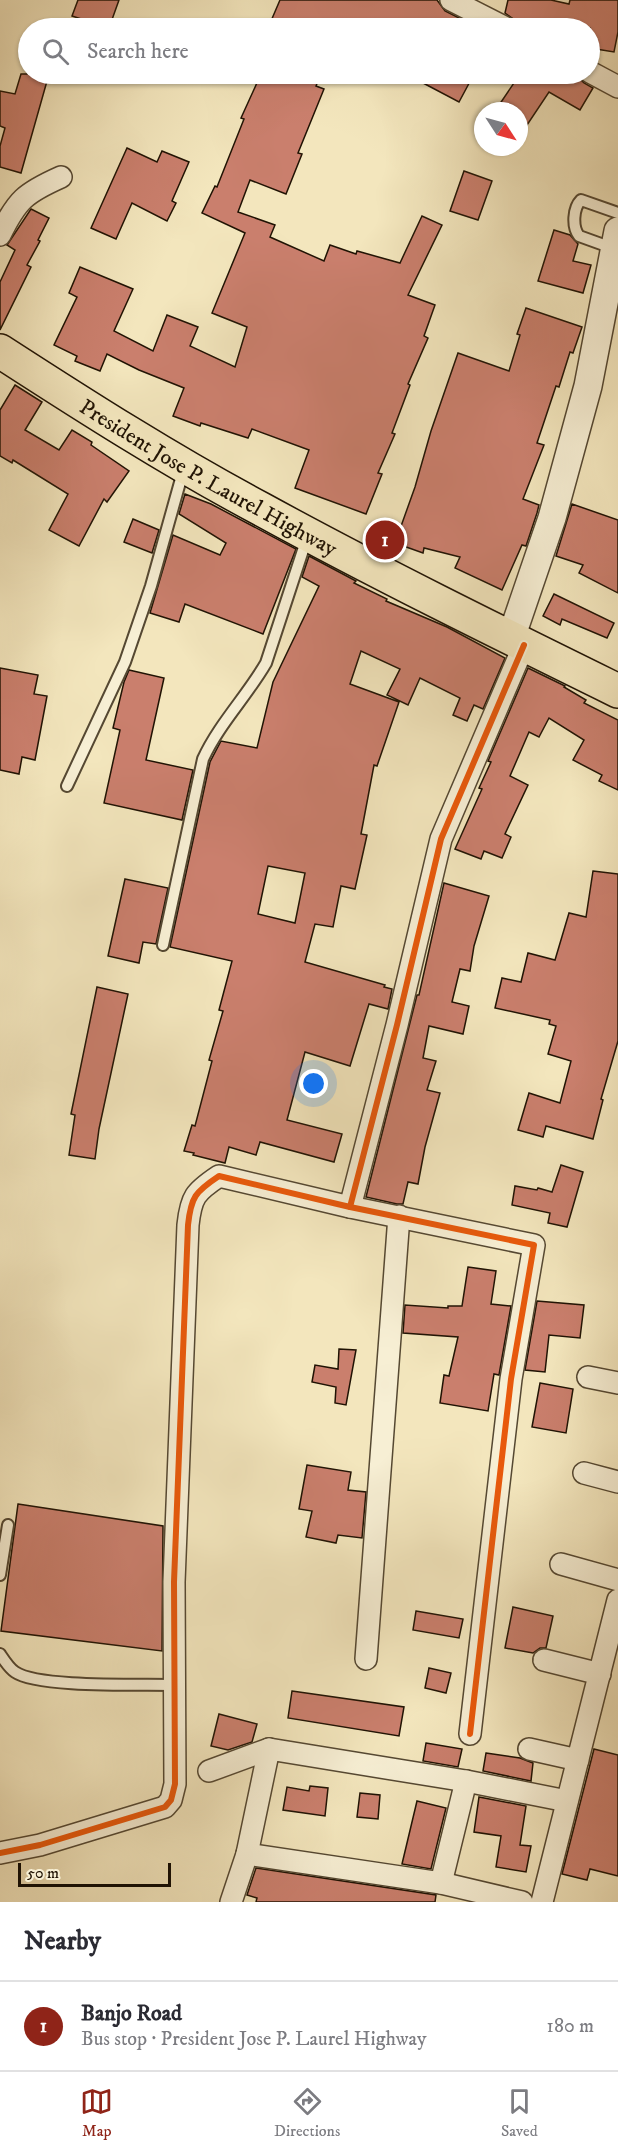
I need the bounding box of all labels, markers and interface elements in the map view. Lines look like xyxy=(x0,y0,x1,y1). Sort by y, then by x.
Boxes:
search box xyxy=(18,18,600,84)
icon: search xyxy=(39,35,72,68)
text: Search here xyxy=(87,38,189,65)
north arrow xyxy=(474,102,528,156)
street label: President Jose P. Laurel Highway xyxy=(74,394,342,563)
pin: 1 xyxy=(366,518,404,562)
your location xyxy=(299,1069,328,1098)
scale bar xyxy=(18,1860,171,1888)
text: 50 m xyxy=(27,1863,59,1883)
text: Nearby xyxy=(24,1925,101,1958)
text: Banjo Road xyxy=(81,2000,182,2027)
text: 1 xyxy=(40,2014,47,2039)
text: 180 m xyxy=(547,2014,594,2039)
text: Bus stop · President Jose P. Laurel Highway xyxy=(81,2027,426,2052)
tab: Map xyxy=(80,2085,113,2141)
tab: Directions xyxy=(274,2085,340,2141)
tab: Saved xyxy=(501,2085,538,2141)

